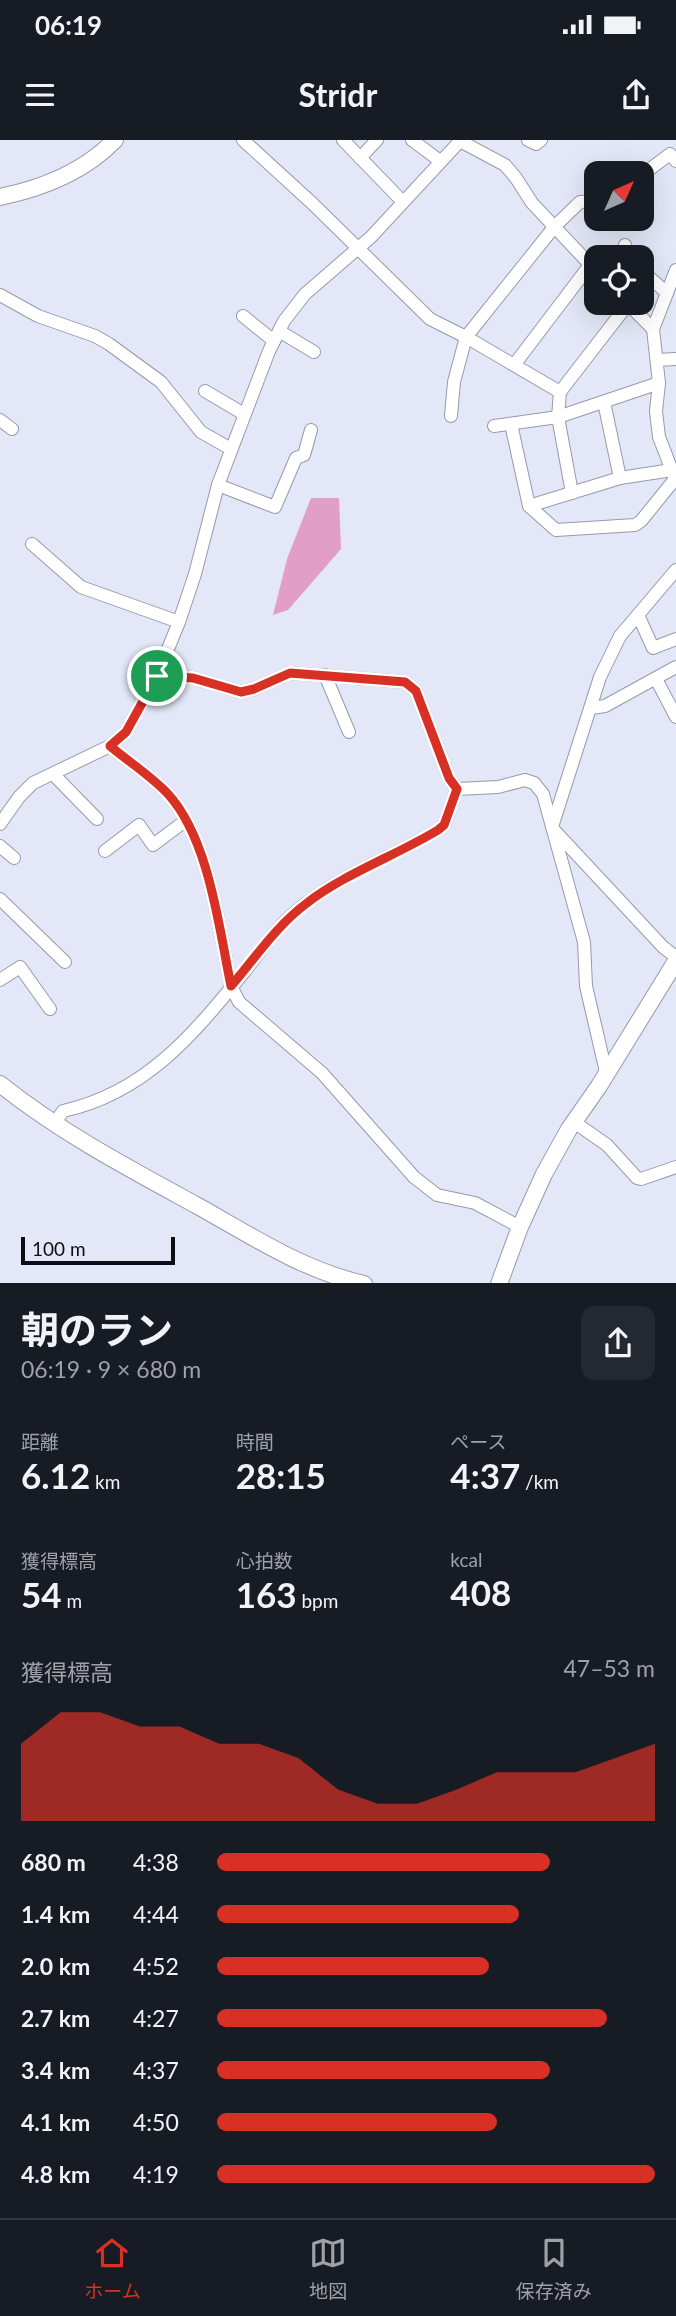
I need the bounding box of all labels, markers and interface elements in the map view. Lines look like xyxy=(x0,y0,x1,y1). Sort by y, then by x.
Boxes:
text: 06:19 xyxy=(35,9,102,41)
text: Stridr xyxy=(299,75,377,114)
icon: menu xyxy=(21,76,59,114)
icon: share xyxy=(617,76,655,114)
north arrow xyxy=(584,161,654,231)
map controls xyxy=(584,161,654,315)
button: locate xyxy=(584,245,654,315)
pin xyxy=(127,646,187,706)
icon: arrive xyxy=(138,657,176,695)
scale bar xyxy=(21,1234,175,1266)
text: 100 m xyxy=(32,1237,86,1260)
text: 朝のラン xyxy=(21,1306,173,1352)
button: share xyxy=(581,1306,655,1380)
text: 06:19 · 9 × 680 m xyxy=(21,1355,201,1383)
text: 距離 xyxy=(21,1430,59,1453)
text: 時間 xyxy=(236,1430,274,1453)
text: ペース xyxy=(450,1430,506,1453)
text: 6.12 xyxy=(21,1454,90,1496)
text: 28:15 xyxy=(236,1454,326,1496)
text: 4:37 xyxy=(450,1454,520,1496)
text: km xyxy=(90,1470,120,1493)
text: /km xyxy=(520,1470,559,1493)
text: kcal xyxy=(450,1548,482,1571)
text: 獲得標高 xyxy=(21,1549,97,1572)
text: 心拍数 xyxy=(236,1549,293,1572)
text: 408 xyxy=(450,1571,511,1613)
text: 54 xyxy=(21,1573,62,1615)
text: 163 xyxy=(236,1573,297,1615)
text: m xyxy=(62,1589,82,1612)
text: bpm xyxy=(297,1589,338,1612)
text: 47–53 m xyxy=(563,1654,655,1682)
text: 獲得標高 xyxy=(21,1658,113,1686)
text: 680 m xyxy=(21,1848,86,1876)
text: 4:38 xyxy=(133,1848,179,1876)
text: 1.4 km xyxy=(21,1900,90,1928)
text: 4:44 xyxy=(133,1900,179,1928)
text: 2.0 km xyxy=(21,1952,90,1980)
text: 4:52 xyxy=(133,1952,179,1980)
text: 2.7 km xyxy=(21,2004,90,2032)
text: 4:27 xyxy=(133,2004,179,2032)
text: 3.4 km xyxy=(21,2056,90,2084)
text: 4:37 xyxy=(133,2056,179,2084)
text: 4.1 km xyxy=(21,2108,90,2136)
text: 4:50 xyxy=(133,2108,179,2136)
text: 4.8 km xyxy=(21,2160,90,2188)
text: 4:19 xyxy=(133,2160,179,2188)
tab: ホーム xyxy=(84,2234,141,2303)
tab: 地図 xyxy=(309,2234,347,2303)
tab: 保存済み xyxy=(516,2234,592,2303)

